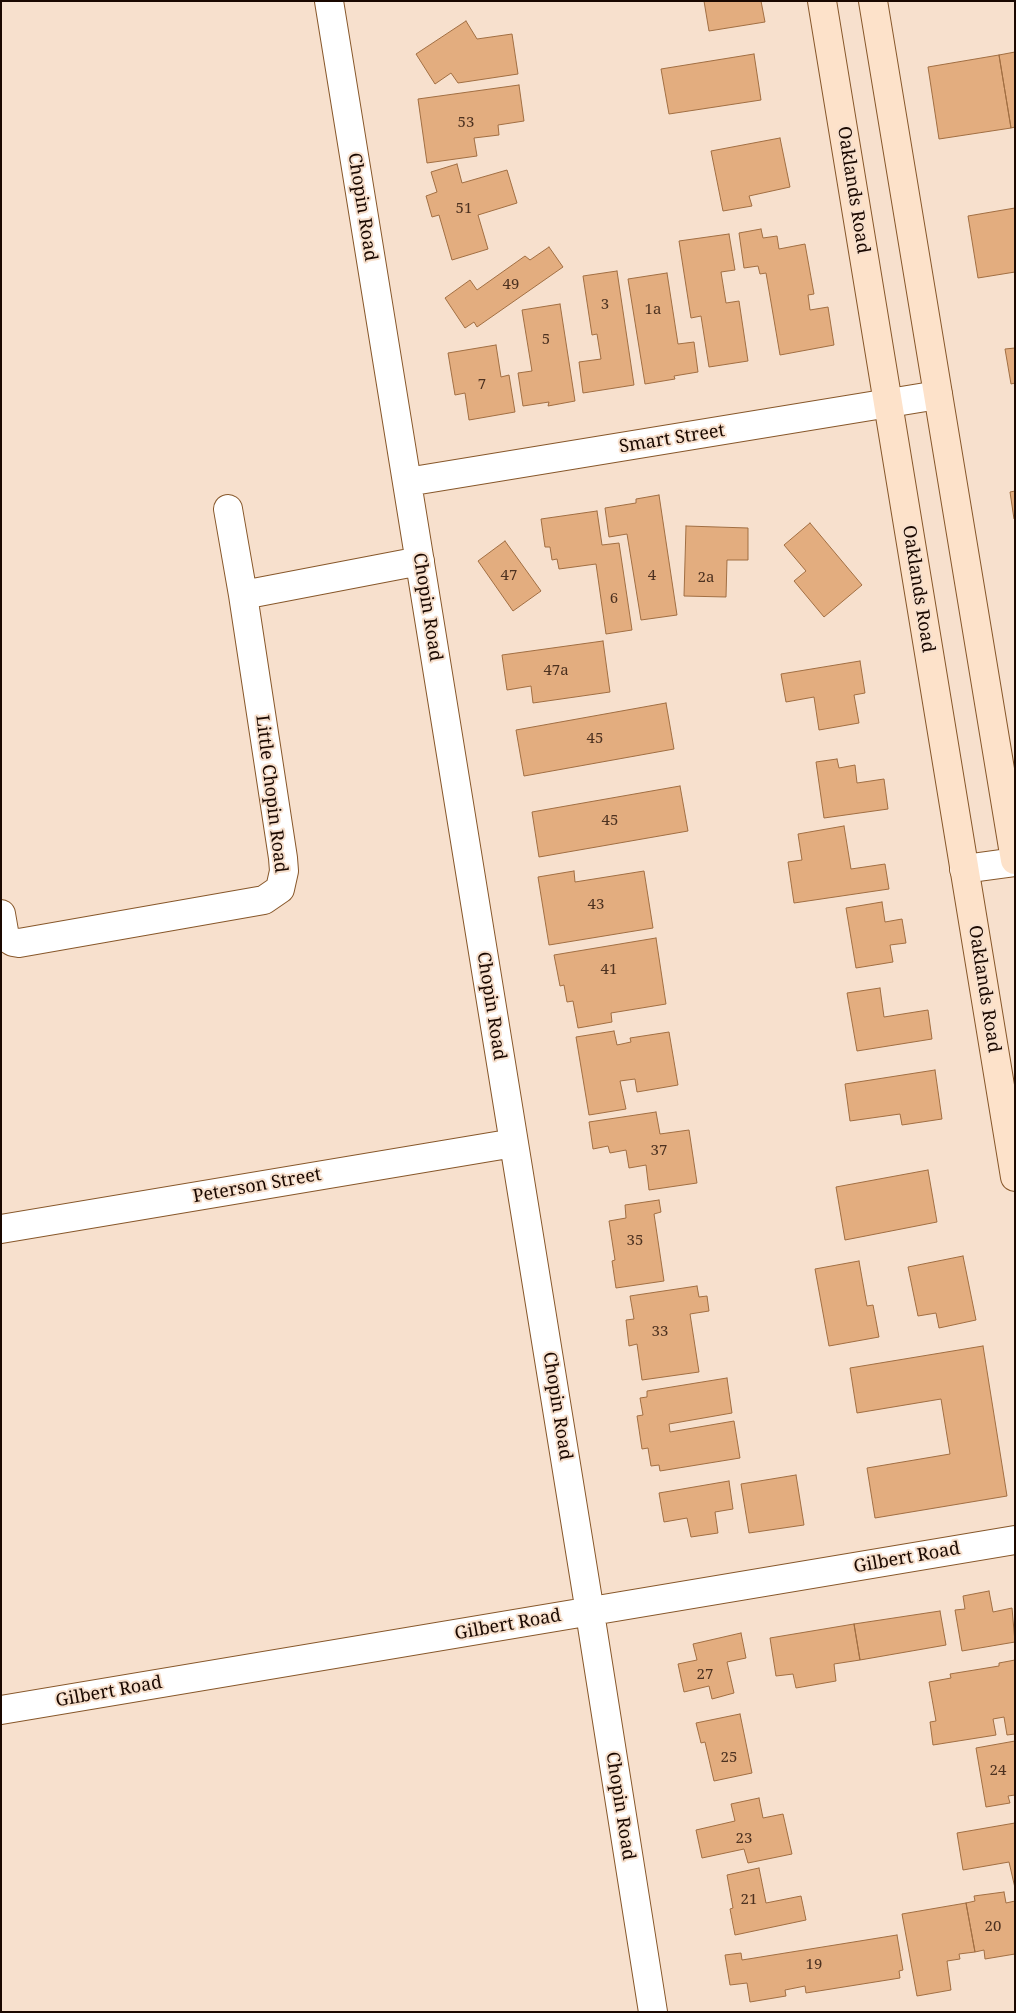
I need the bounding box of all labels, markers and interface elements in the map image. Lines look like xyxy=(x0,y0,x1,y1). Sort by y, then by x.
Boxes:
house number: 53 xyxy=(458,114,474,132)
street label: Oaklands Road xyxy=(832,125,874,255)
street label: Chopin Road xyxy=(343,151,381,263)
house number: 51 xyxy=(456,200,472,218)
house number: 49 xyxy=(503,276,519,294)
house number: 3 xyxy=(601,296,609,314)
house number: 1a xyxy=(645,301,661,319)
house number: 5 xyxy=(542,331,550,349)
house number: 7 xyxy=(478,376,486,394)
street label: Smart Street xyxy=(618,420,726,458)
street label: Oaklands Road xyxy=(897,524,939,654)
street label: Chopin Road xyxy=(408,551,446,663)
house number: 47 xyxy=(501,567,517,585)
house number: 4 xyxy=(648,567,656,585)
house number: 2a xyxy=(698,569,714,587)
house number: 6 xyxy=(610,590,618,608)
house number: 47a xyxy=(543,662,569,680)
street label: Little Chopin Road xyxy=(251,714,291,874)
house number: 45 xyxy=(587,730,603,748)
house number: 45 xyxy=(602,812,618,830)
house number: 43 xyxy=(588,896,604,914)
street label: Oaklands Road xyxy=(963,924,1005,1054)
street label: Chopin Road xyxy=(472,950,510,1062)
house number: 41 xyxy=(601,961,617,979)
house number: 37 xyxy=(651,1142,667,1160)
street label: Peterson Street xyxy=(191,1164,323,1208)
house number: 35 xyxy=(627,1232,643,1250)
house number: 33 xyxy=(652,1323,668,1341)
street label: Chopin Road xyxy=(538,1350,576,1462)
street label: Gilbert Road xyxy=(852,1538,962,1578)
street label: Gilbert Road xyxy=(453,1605,563,1645)
house number: 27 xyxy=(697,1666,713,1684)
street label: Gilbert Road xyxy=(54,1672,164,1712)
house number: 25 xyxy=(721,1749,737,1767)
street label: Chopin Road xyxy=(601,1750,639,1862)
house number: 24 xyxy=(990,1762,1006,1780)
house number: 23 xyxy=(736,1830,752,1848)
house number: 21 xyxy=(741,1891,757,1909)
house number: 20 xyxy=(985,1918,1001,1936)
house number: 19 xyxy=(806,1956,822,1974)

